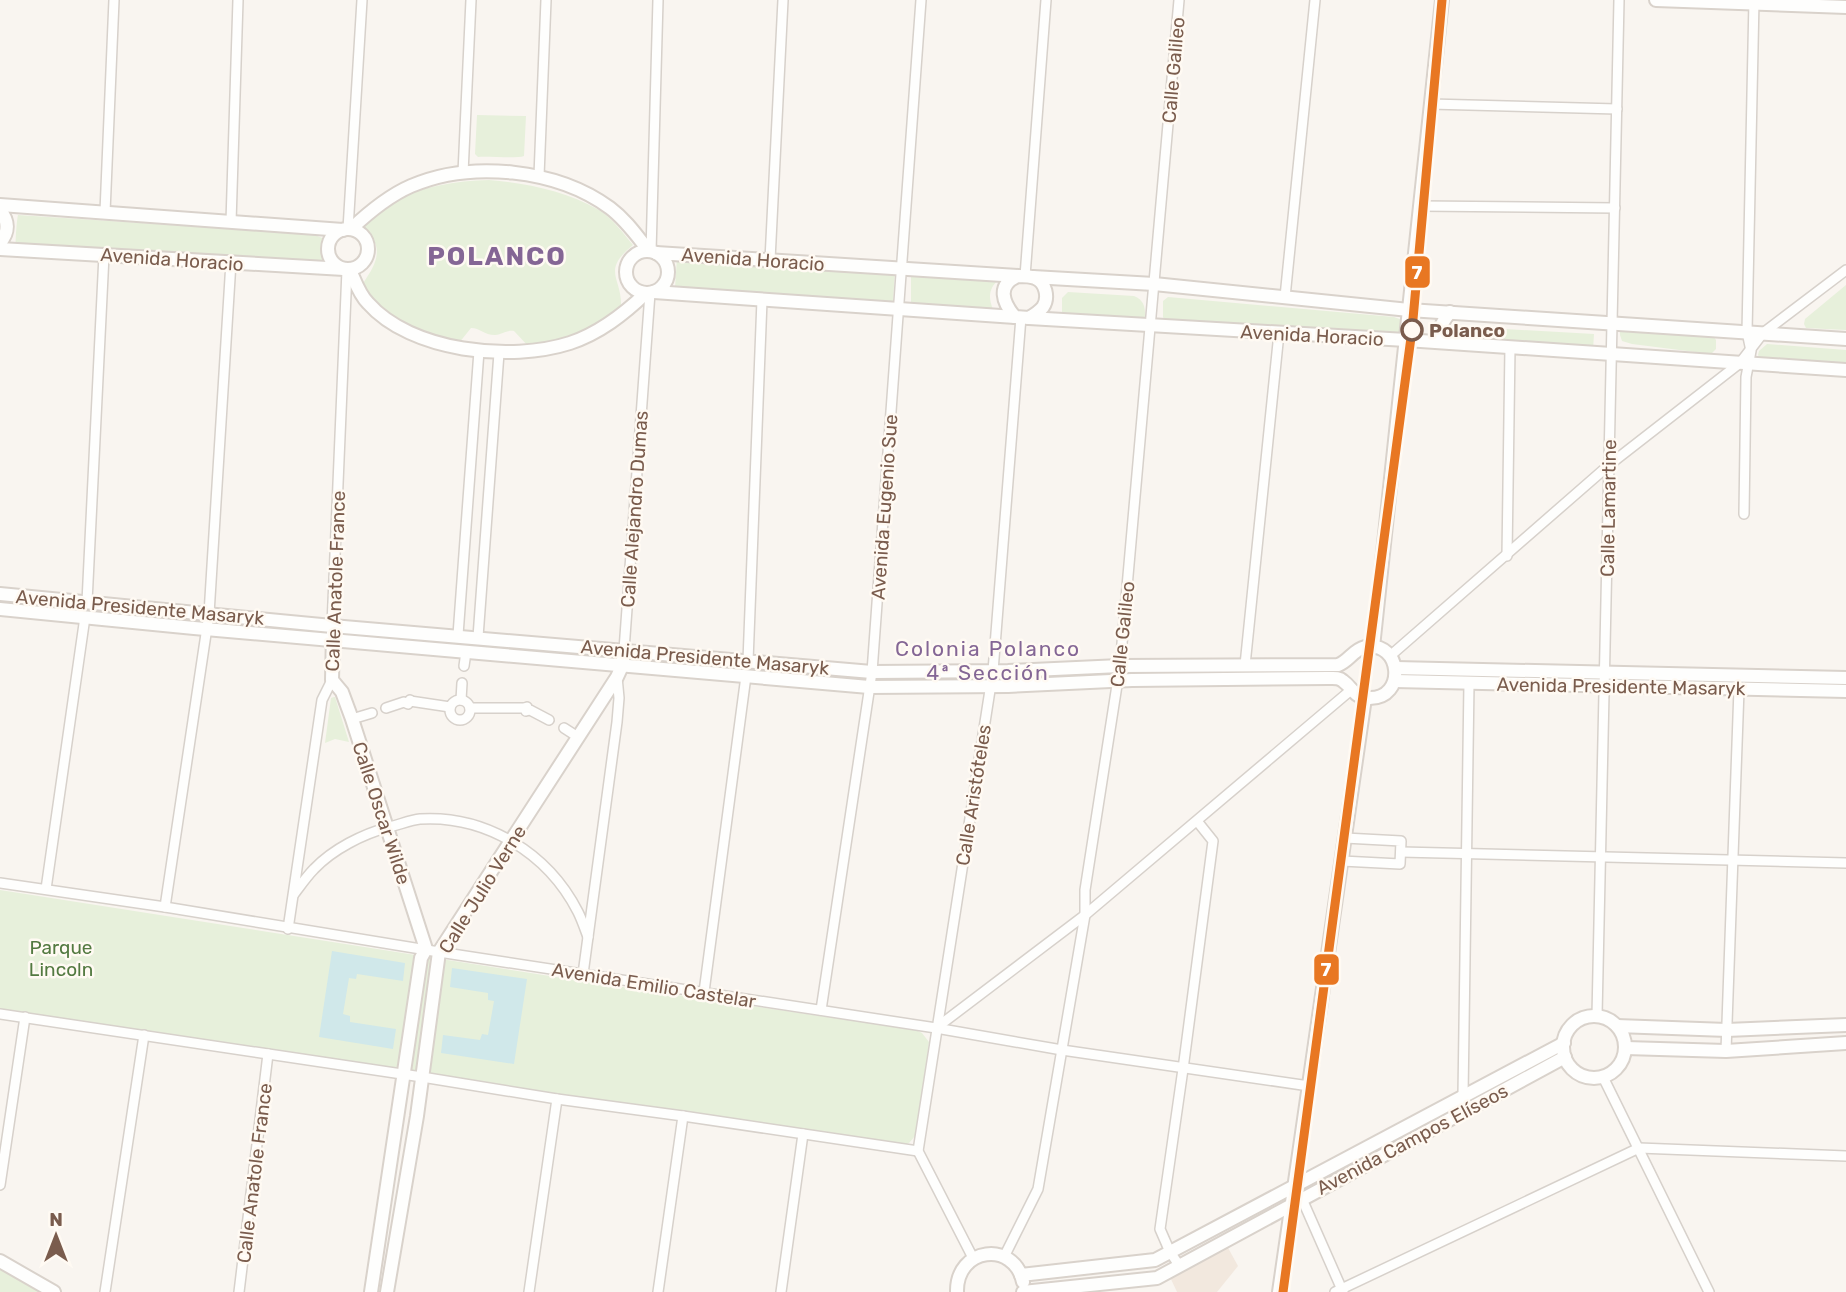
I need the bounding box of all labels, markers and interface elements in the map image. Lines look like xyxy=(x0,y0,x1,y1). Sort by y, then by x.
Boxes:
street label: Calle Galileo xyxy=(1157,16,1190,124)
district label: POLANCO xyxy=(427,241,567,272)
street label: Avenida Horacio xyxy=(100,243,244,276)
street label: Avenida Horacio xyxy=(681,243,825,276)
line badge: 7 xyxy=(1404,255,1431,289)
text: 7 xyxy=(1412,261,1423,284)
marker: Polanco xyxy=(1401,319,1423,341)
place label: Polanco xyxy=(1429,319,1505,342)
street label: Avenida Horacio xyxy=(1240,320,1384,351)
street label: Calle Alejandro Dumas xyxy=(616,410,653,608)
street label: Avenida Eugenio Sue xyxy=(867,413,902,601)
street label: Calle Lamartine xyxy=(1596,439,1621,577)
street label: Calle Anatole France xyxy=(321,490,350,672)
street label: Calle Galileo xyxy=(1105,580,1139,688)
street label: Avenida Presidente Masaryk xyxy=(15,585,265,630)
street label: Avenida Presidente Masaryk xyxy=(580,635,830,680)
district label: Colonia Polanco 4ª Sección xyxy=(895,636,1081,685)
street label: Avenida Presidente Masaryk xyxy=(1496,673,1746,700)
street label: Calle Aristóteles xyxy=(951,723,996,867)
street label: Calle Oscar Wilde xyxy=(348,739,415,887)
street label: Calle Julio Verne xyxy=(434,821,531,958)
park label: Parque Lincoln xyxy=(29,936,93,981)
line badge: 7 xyxy=(1313,953,1340,986)
street label: Avenida Emilio Castelar xyxy=(550,958,758,1013)
text: 7 xyxy=(1321,958,1332,981)
street label: Avenida Campos Elíseos xyxy=(1312,1079,1512,1200)
street label: Calle Anatole France xyxy=(232,1082,277,1264)
north arrow xyxy=(21,1201,91,1271)
text: N xyxy=(49,1208,63,1231)

